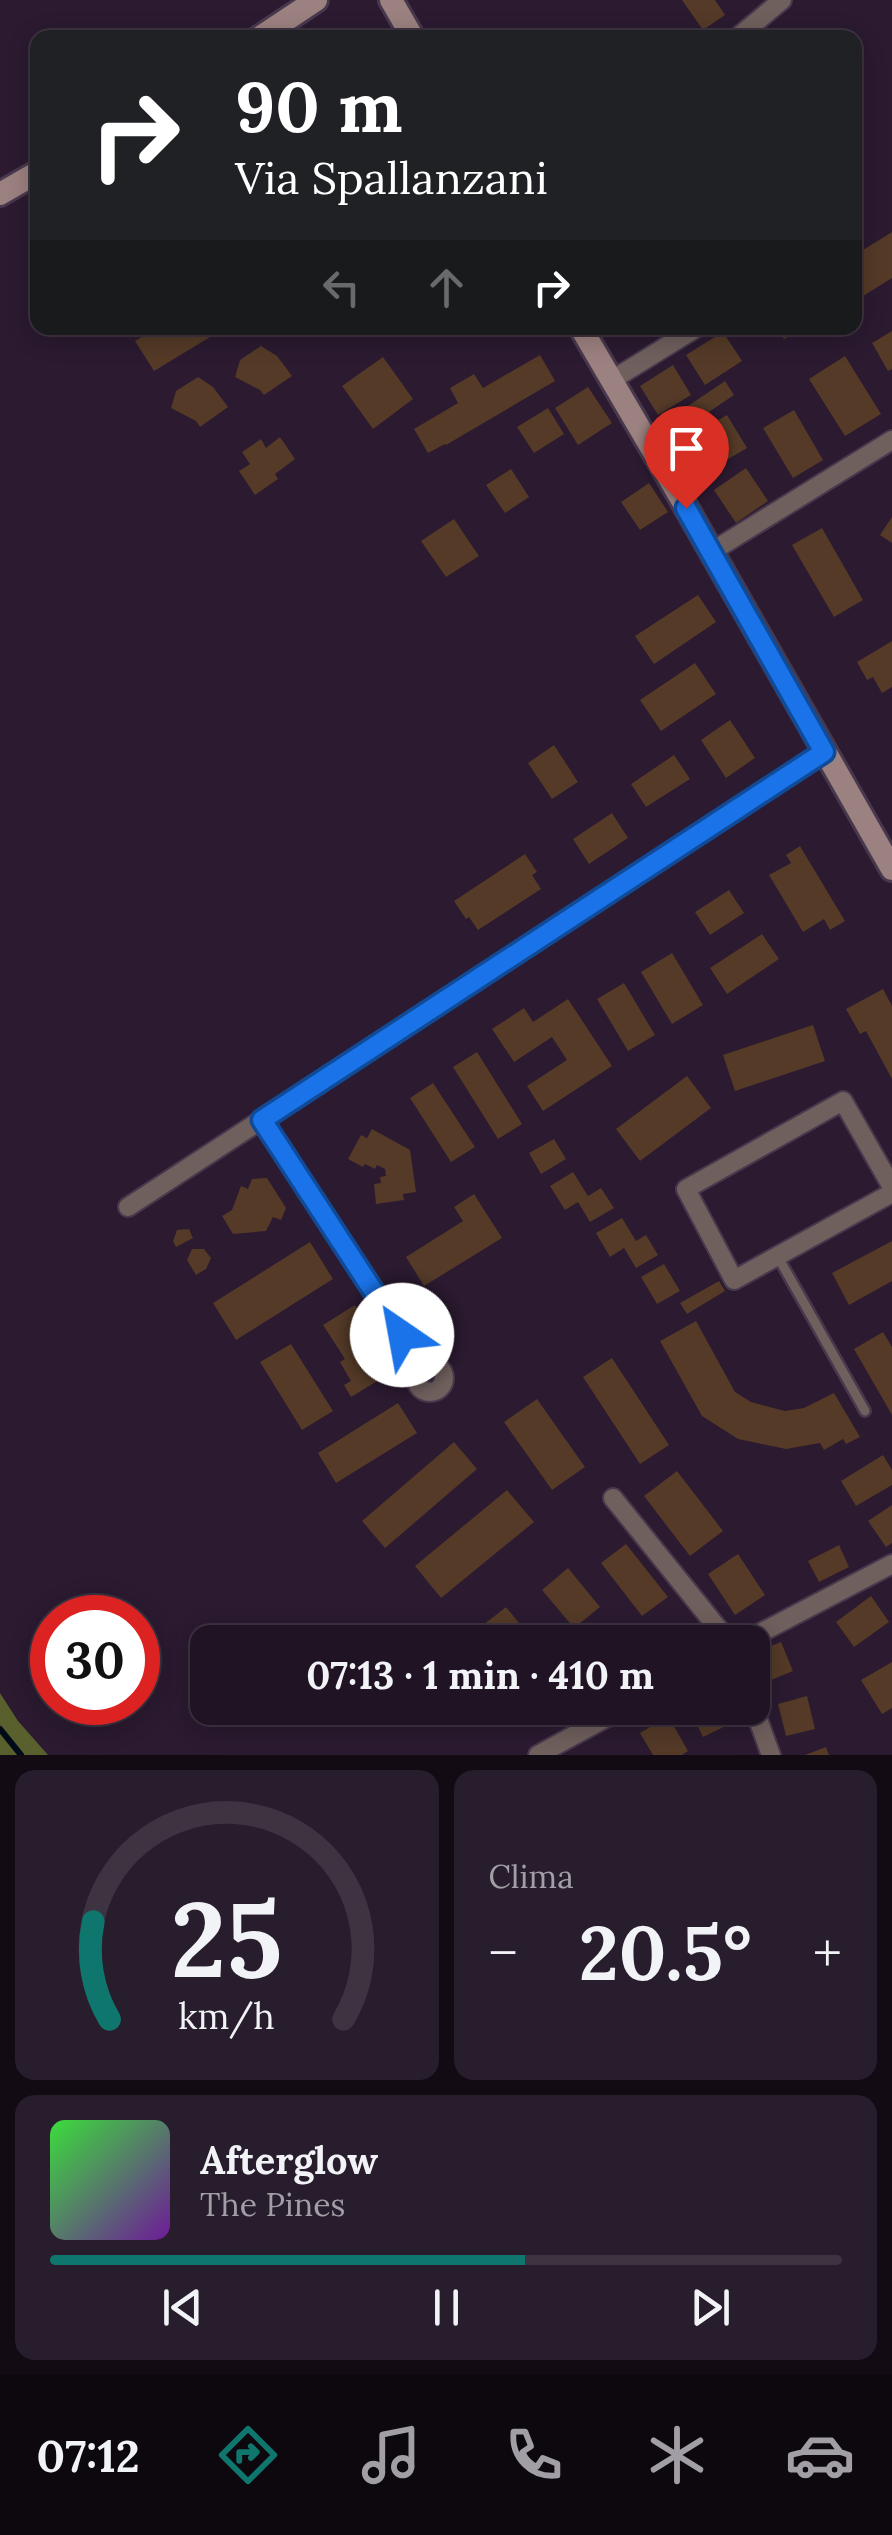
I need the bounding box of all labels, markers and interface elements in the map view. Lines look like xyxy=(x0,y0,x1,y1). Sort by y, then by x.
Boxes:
text: 90 m xyxy=(235,62,403,151)
icon: right xyxy=(70,70,200,200)
text: Via Spallanzani xyxy=(235,149,548,206)
icon: left xyxy=(314,260,369,315)
icon: ahead xyxy=(419,260,474,315)
icon: right xyxy=(524,260,579,315)
pin xyxy=(644,406,729,509)
icon: arrive xyxy=(659,421,714,476)
position arrow xyxy=(350,1283,454,1387)
speed limit sign: 30 xyxy=(30,1595,160,1725)
text: 07:13 · 1 min · 410 m xyxy=(306,1651,654,1699)
text: Clima xyxy=(489,1856,574,1897)
text: 25 xyxy=(171,1872,283,2005)
text: 20.5° xyxy=(579,1905,752,2001)
text: − xyxy=(489,1918,518,1988)
text: + xyxy=(813,1918,842,1988)
text: km/h xyxy=(178,1993,275,2039)
text: Afterglow xyxy=(200,2136,378,2184)
text: The Pines xyxy=(200,2184,345,2225)
icon: previous xyxy=(155,2280,210,2335)
icon: pause xyxy=(419,2280,474,2335)
icon: next xyxy=(683,2280,738,2335)
icon: directions xyxy=(213,2420,283,2490)
icon: music xyxy=(356,2420,426,2490)
icon: phone xyxy=(499,2420,569,2490)
icon: climate xyxy=(642,2420,712,2490)
icon: car xyxy=(785,2420,855,2490)
text: 07:12 xyxy=(37,2427,140,2484)

